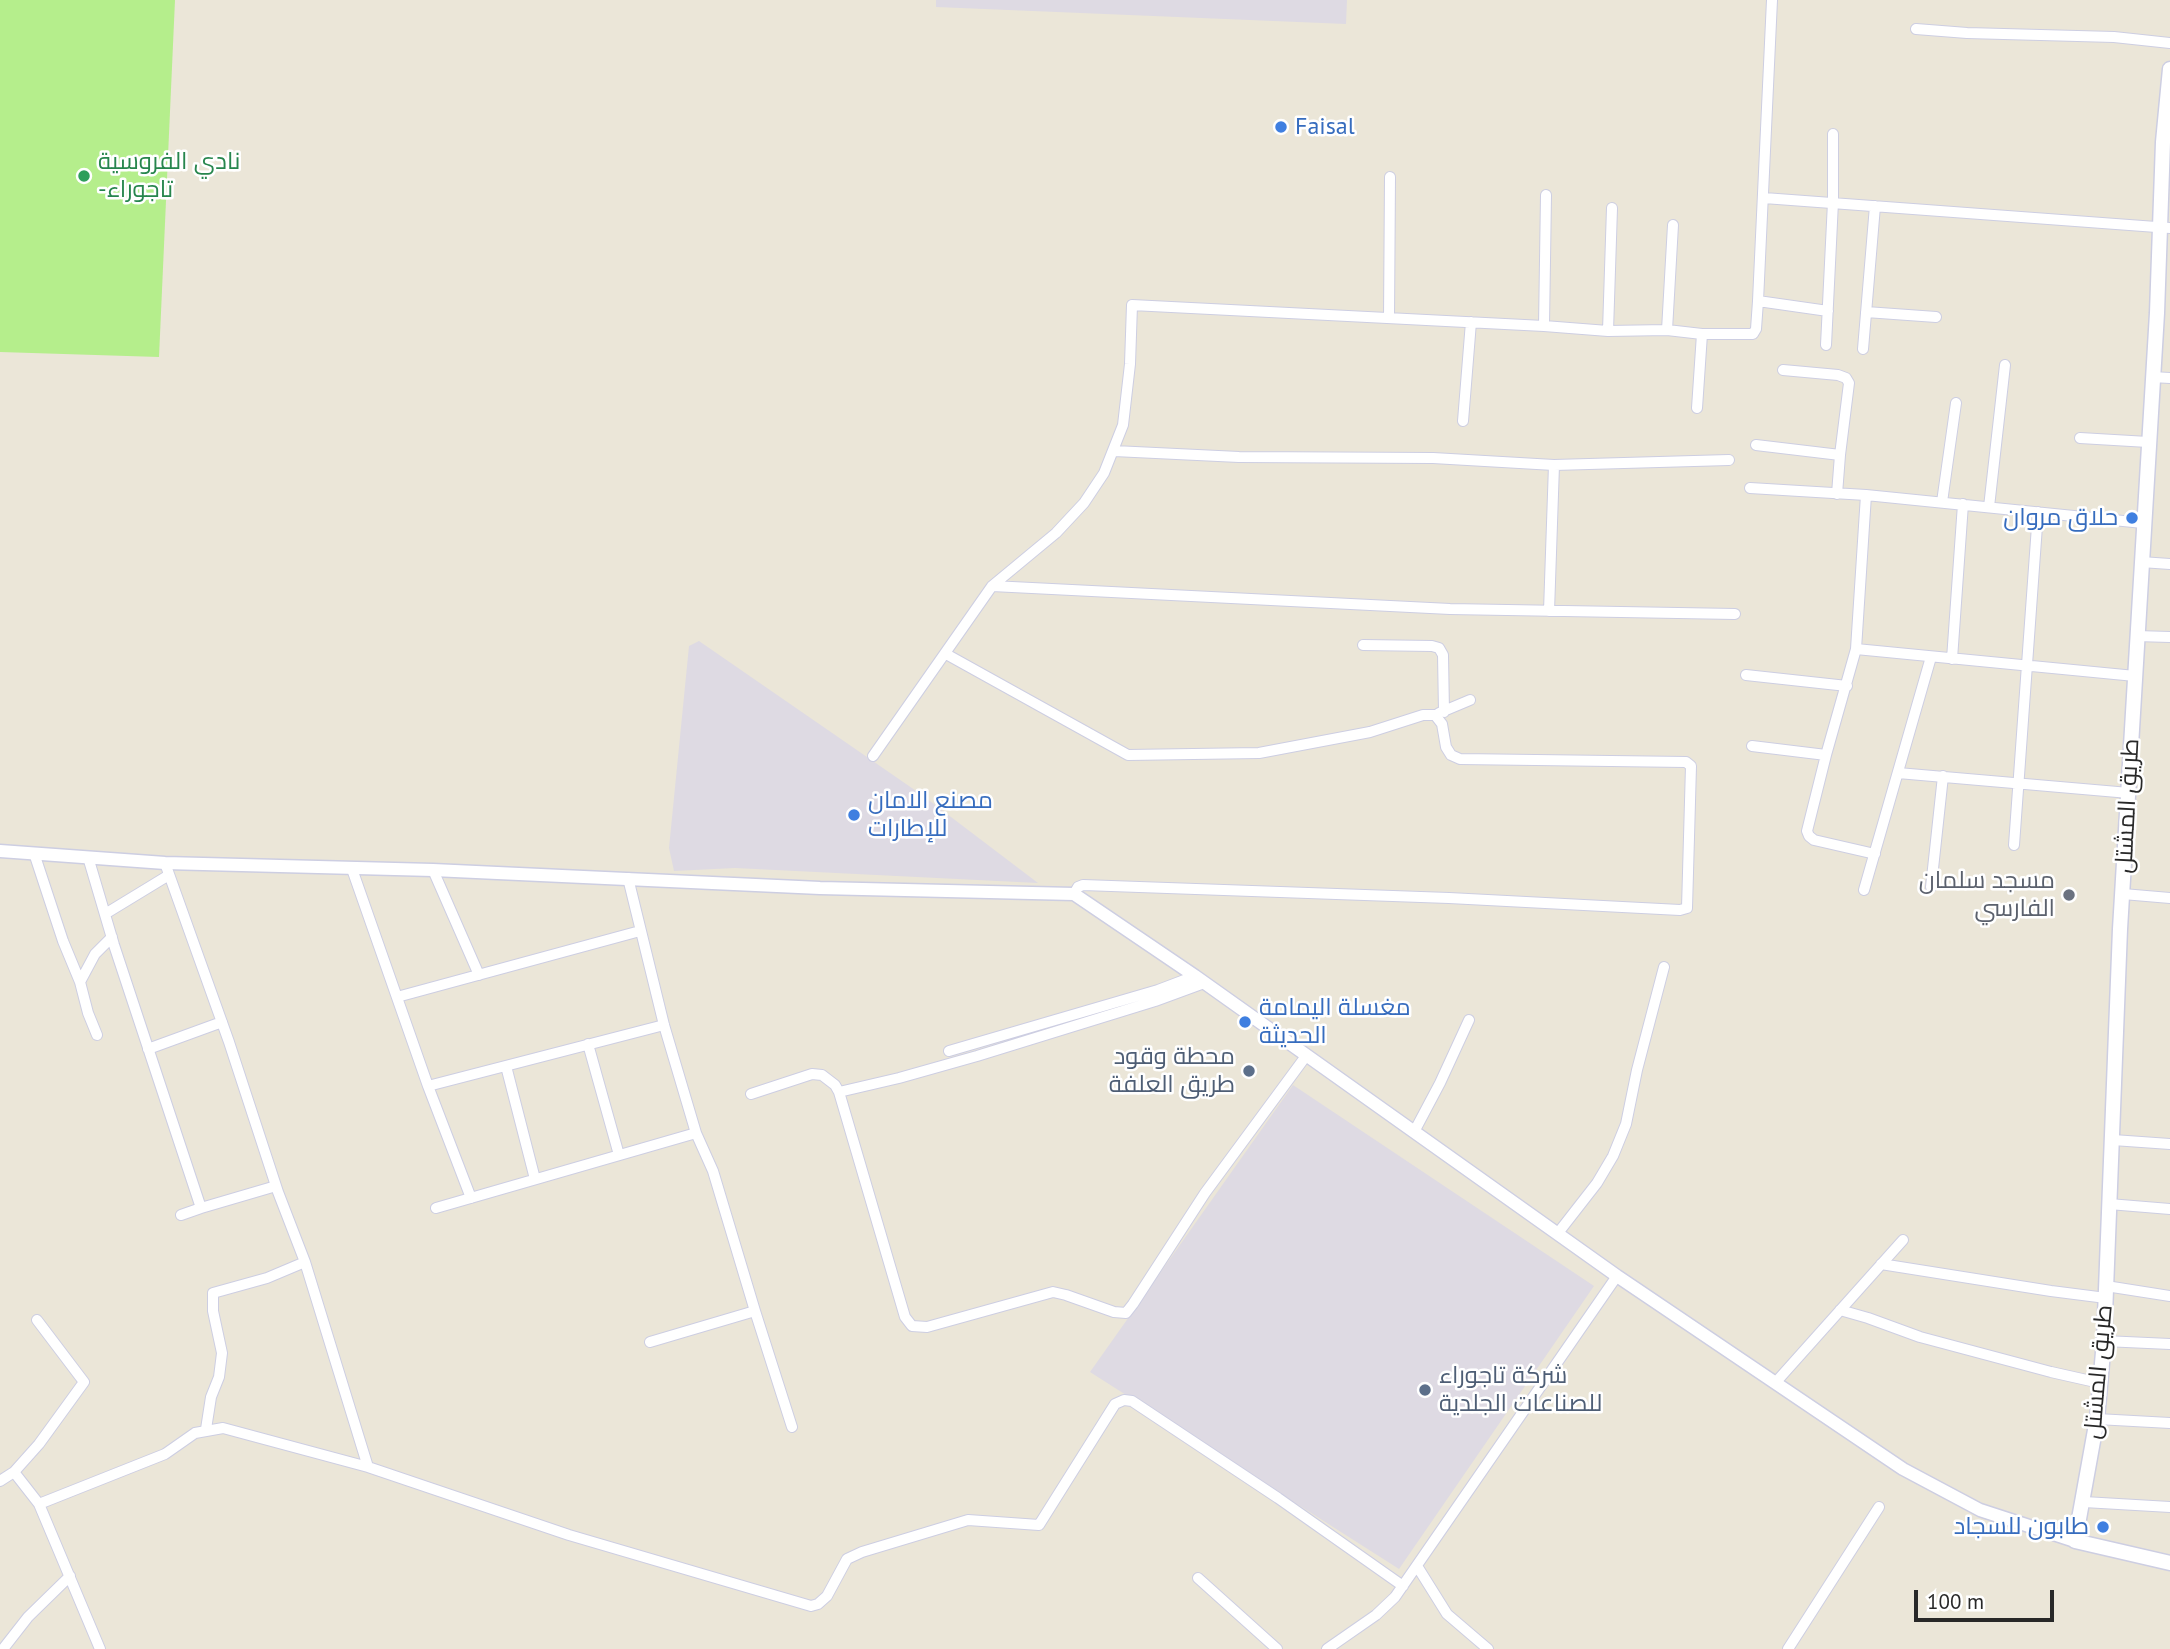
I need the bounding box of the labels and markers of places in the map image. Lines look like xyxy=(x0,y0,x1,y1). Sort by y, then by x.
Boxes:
place label: Faisal xyxy=(1295,113,1355,141)
marker: Faisal xyxy=(1273,119,1289,135)
place label: نادي الفروسية -تاجوراء xyxy=(98,148,240,204)
marker: نادي الفروسية -تاجوراء xyxy=(76,168,92,184)
place label: حلاق مروان xyxy=(2003,504,2118,532)
marker: حلاق مروان xyxy=(2124,510,2140,526)
place label: مصنع الامان للإطارات xyxy=(868,787,993,843)
marker: مصنع الامان للإطارات xyxy=(846,807,862,823)
place label: مسجد سلمان الفارسي xyxy=(1919,867,2055,923)
marker: مسجد سلمان الفارسي xyxy=(2061,887,2077,903)
place label: مغسلة اليمامة الحديثة xyxy=(1259,994,1411,1050)
marker: مغسلة اليمامة الحديثة xyxy=(1237,1014,1253,1030)
place label: محطة وقود طريق العلفة xyxy=(1109,1043,1235,1099)
marker: محطة وقود طريق العلفة xyxy=(1241,1063,1257,1079)
place label: شركة تاجوراء للصناعات الجلدية xyxy=(1439,1362,1602,1418)
marker: شركة تاجوراء للصناعات الجلدية xyxy=(1417,1382,1433,1398)
place label: طابون للسجاد xyxy=(1954,1513,2089,1541)
marker: طابون للسجاد xyxy=(2095,1519,2111,1535)

